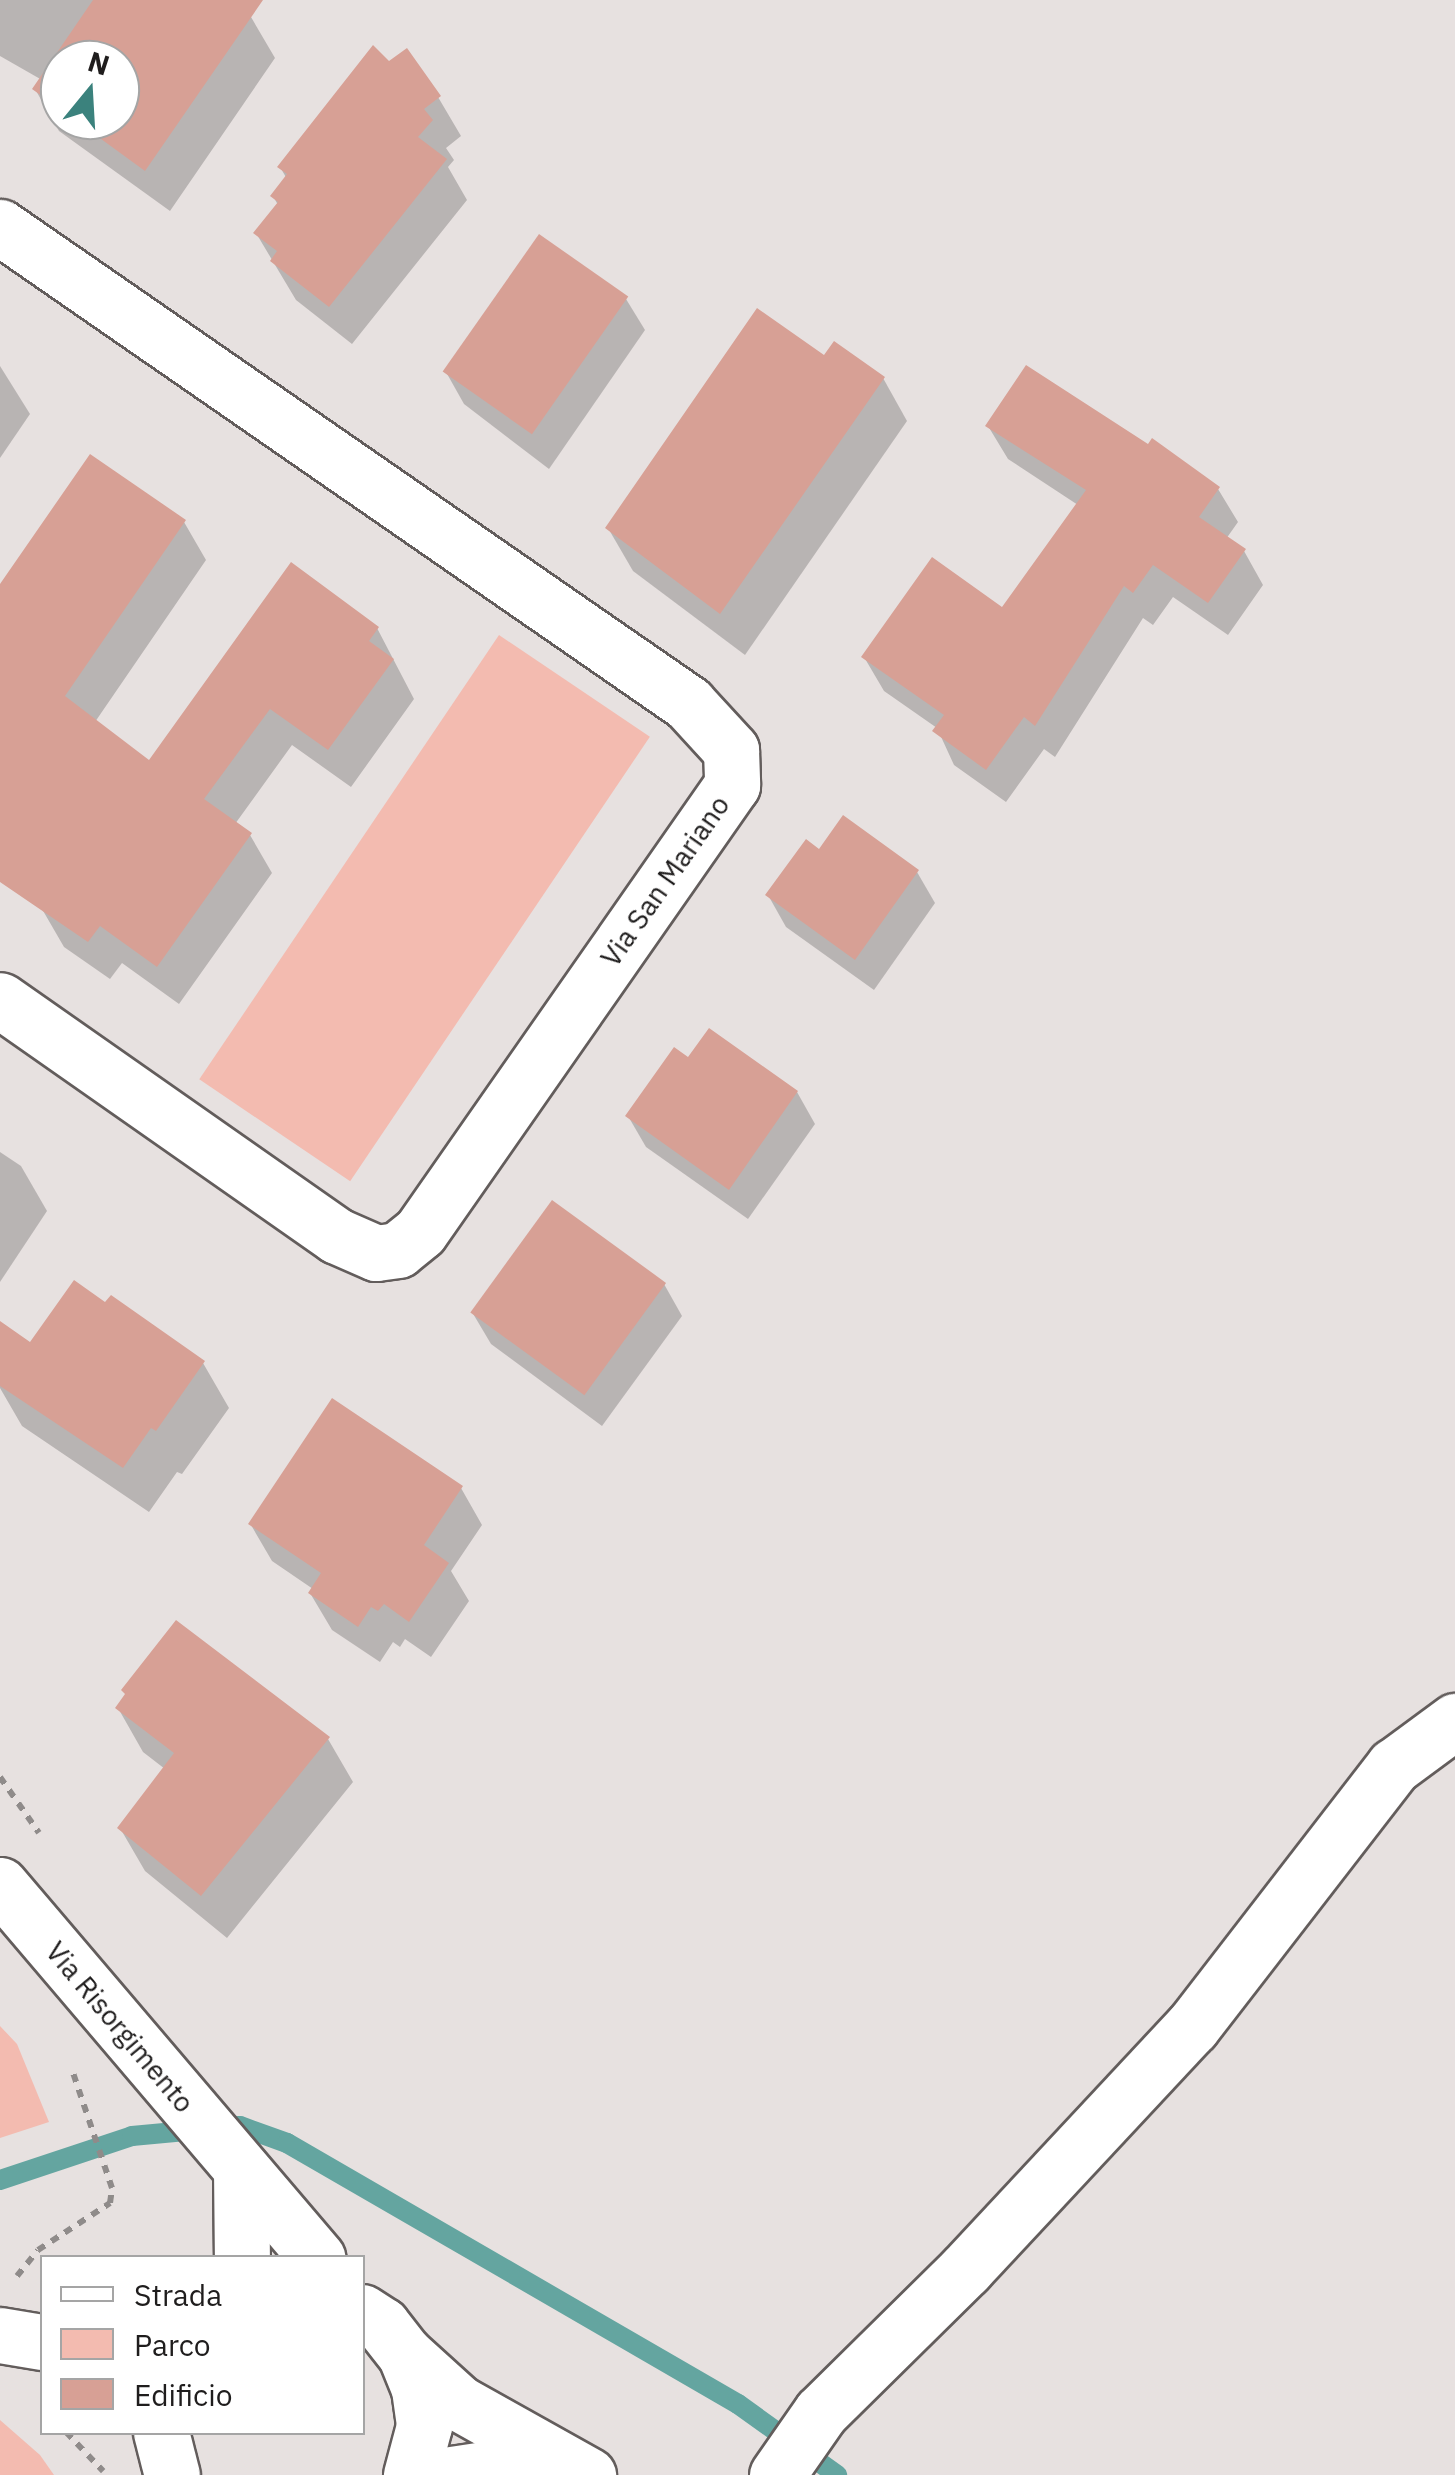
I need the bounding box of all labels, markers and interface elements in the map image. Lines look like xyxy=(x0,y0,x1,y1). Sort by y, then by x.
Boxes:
north arrow xyxy=(40,40,140,140)
text: N xyxy=(83,42,114,84)
street label: Via San Mariano xyxy=(594,789,736,973)
street label: Via Risorgimento xyxy=(39,1935,201,2119)
legend xyxy=(40,2255,365,2435)
text: Strada xyxy=(134,2275,222,2314)
text: Parco xyxy=(134,2325,210,2364)
text: Edificio xyxy=(134,2375,233,2414)

